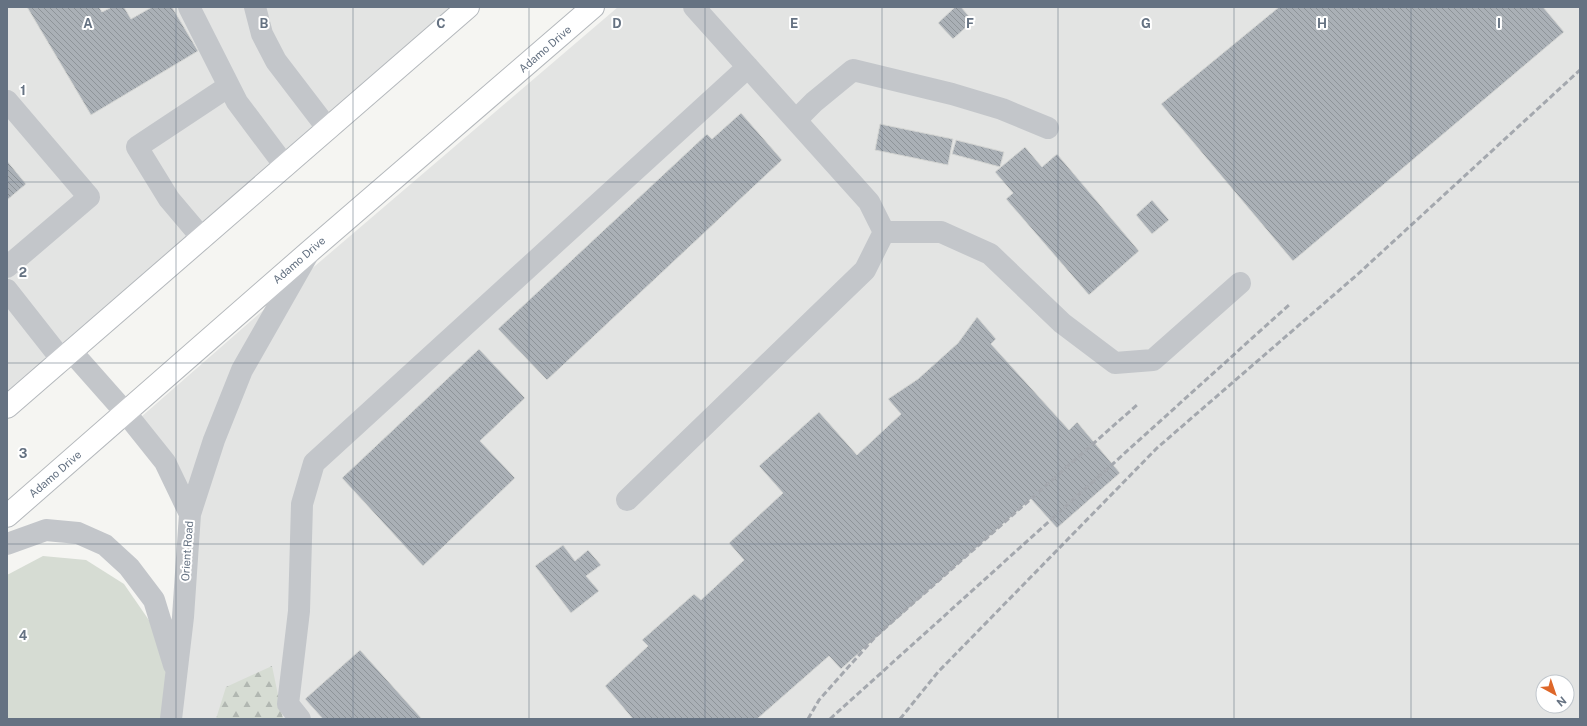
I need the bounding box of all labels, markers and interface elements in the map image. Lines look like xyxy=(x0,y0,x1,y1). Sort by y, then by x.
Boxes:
text: A xyxy=(83,16,93,31)
text: B xyxy=(260,16,269,31)
text: C xyxy=(436,16,446,31)
text: D xyxy=(612,16,622,31)
text: E xyxy=(790,16,798,31)
text: F xyxy=(966,16,974,31)
text: G xyxy=(1141,16,1151,31)
text: H xyxy=(1317,16,1327,31)
text: I xyxy=(1497,16,1501,31)
street label: Adamo Drive xyxy=(517,23,573,75)
text: 1 xyxy=(20,83,26,98)
street label: Adamo Drive xyxy=(271,234,327,286)
text: 2 xyxy=(19,265,27,280)
text: 3 xyxy=(19,446,28,461)
street label: Adamo Drive xyxy=(27,448,83,500)
street label: Orient Road xyxy=(179,520,195,582)
text: 4 xyxy=(19,628,28,643)
north arrow xyxy=(1535,674,1575,714)
text: N xyxy=(1554,694,1569,709)

